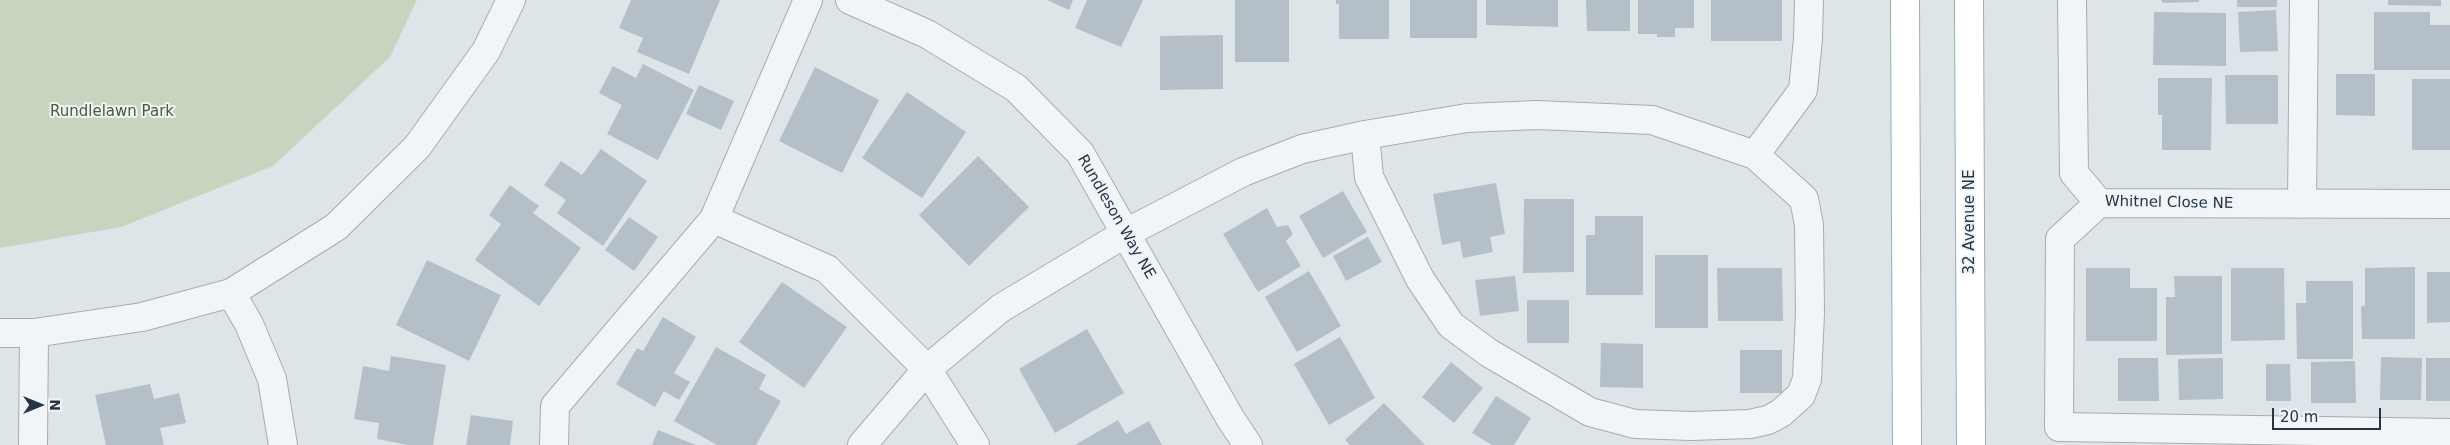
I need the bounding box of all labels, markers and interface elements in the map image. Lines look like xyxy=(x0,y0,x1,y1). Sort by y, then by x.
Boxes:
park label: Rundlelawn Park xyxy=(50,103,174,121)
street label: Rundleson Way NE xyxy=(1073,152,1159,282)
street label: 32 Avenue NE xyxy=(1961,169,1979,275)
street label: Whitnel Close NE xyxy=(2105,193,2233,213)
north arrow xyxy=(15,380,65,430)
scale bar xyxy=(2275,398,2384,430)
text: N xyxy=(47,399,63,411)
text: 20 m xyxy=(2280,408,2318,426)

